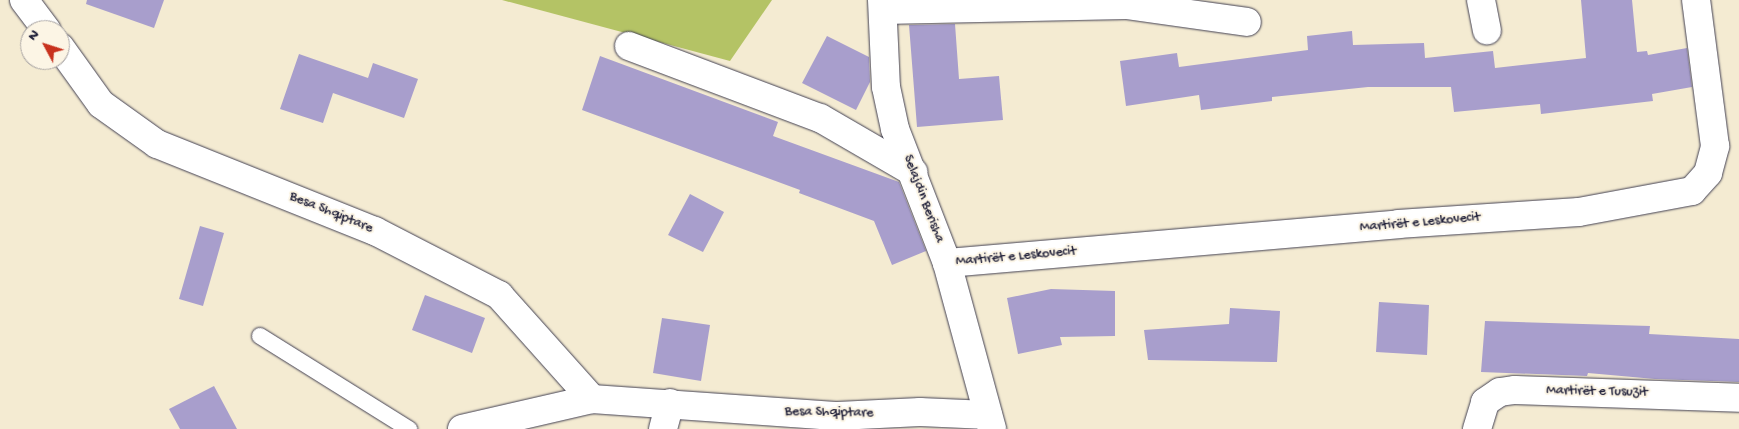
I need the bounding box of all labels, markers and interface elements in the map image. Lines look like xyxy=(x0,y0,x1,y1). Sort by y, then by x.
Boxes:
north arrow xyxy=(20,20,70,70)
text: N xyxy=(24,27,43,45)
street label: Selajdin Berisha xyxy=(899,153,947,245)
street label: Besa Shqiptare xyxy=(287,189,375,237)
street label: Martirët e Leskovecit xyxy=(1359,209,1481,237)
street label: Martirët e Leskovecit xyxy=(955,243,1077,271)
street label: Martirët e Tusuzit xyxy=(1546,383,1648,401)
street label: Besa Shqiptare xyxy=(785,404,873,422)

